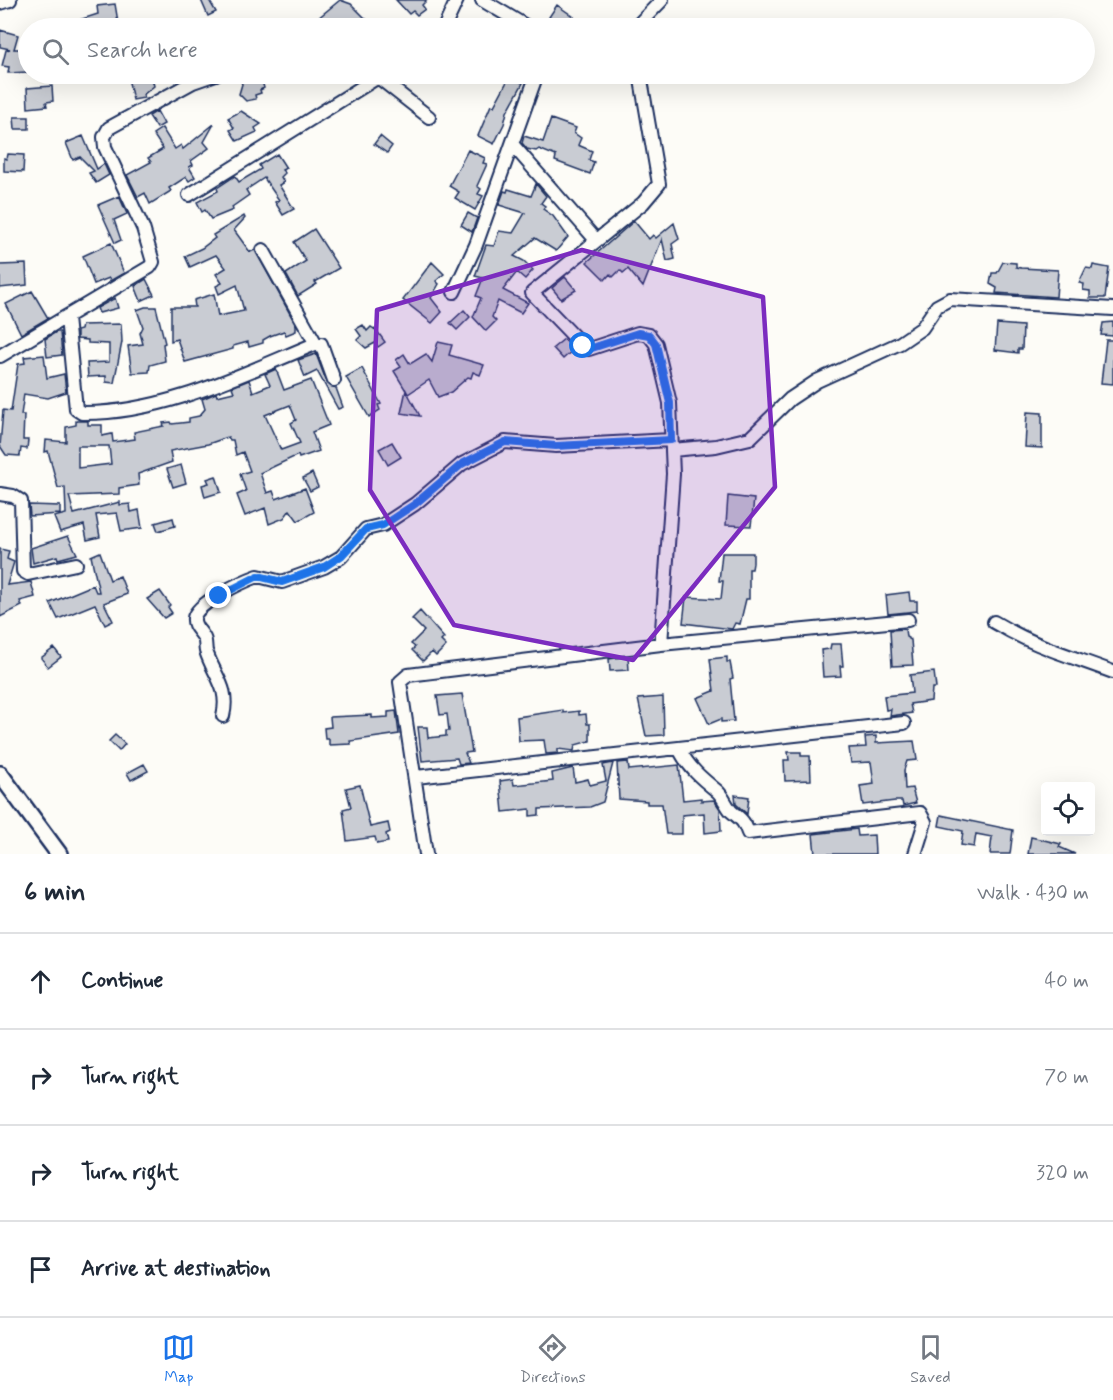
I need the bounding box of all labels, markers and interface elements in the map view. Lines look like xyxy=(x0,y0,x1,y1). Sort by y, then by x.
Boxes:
search box xyxy=(18,18,1095,84)
icon: search xyxy=(39,35,72,68)
text: Search here xyxy=(87,37,198,65)
route start xyxy=(569,332,595,358)
route end xyxy=(205,582,231,608)
map controls xyxy=(1041,782,1095,836)
button: locate xyxy=(1041,782,1095,836)
text: 6 min xyxy=(24,876,86,910)
text: Walk · 430 m xyxy=(977,880,1089,907)
icon: ahead xyxy=(24,965,57,998)
text: Continue xyxy=(81,967,163,995)
text: 40 m xyxy=(1045,968,1089,995)
icon: right xyxy=(24,1061,57,1094)
text: Turn right xyxy=(81,1063,179,1091)
text: 70 m xyxy=(1044,1064,1089,1091)
icon: right xyxy=(24,1157,57,1190)
text: Turn right xyxy=(81,1159,179,1187)
text: 320 m xyxy=(1036,1160,1089,1187)
icon: arrive xyxy=(24,1253,57,1286)
text: Arrive at destination xyxy=(81,1255,271,1283)
tab: Map xyxy=(162,1331,195,1388)
tab: Directions xyxy=(520,1331,586,1388)
tab: Saved xyxy=(910,1331,951,1388)

